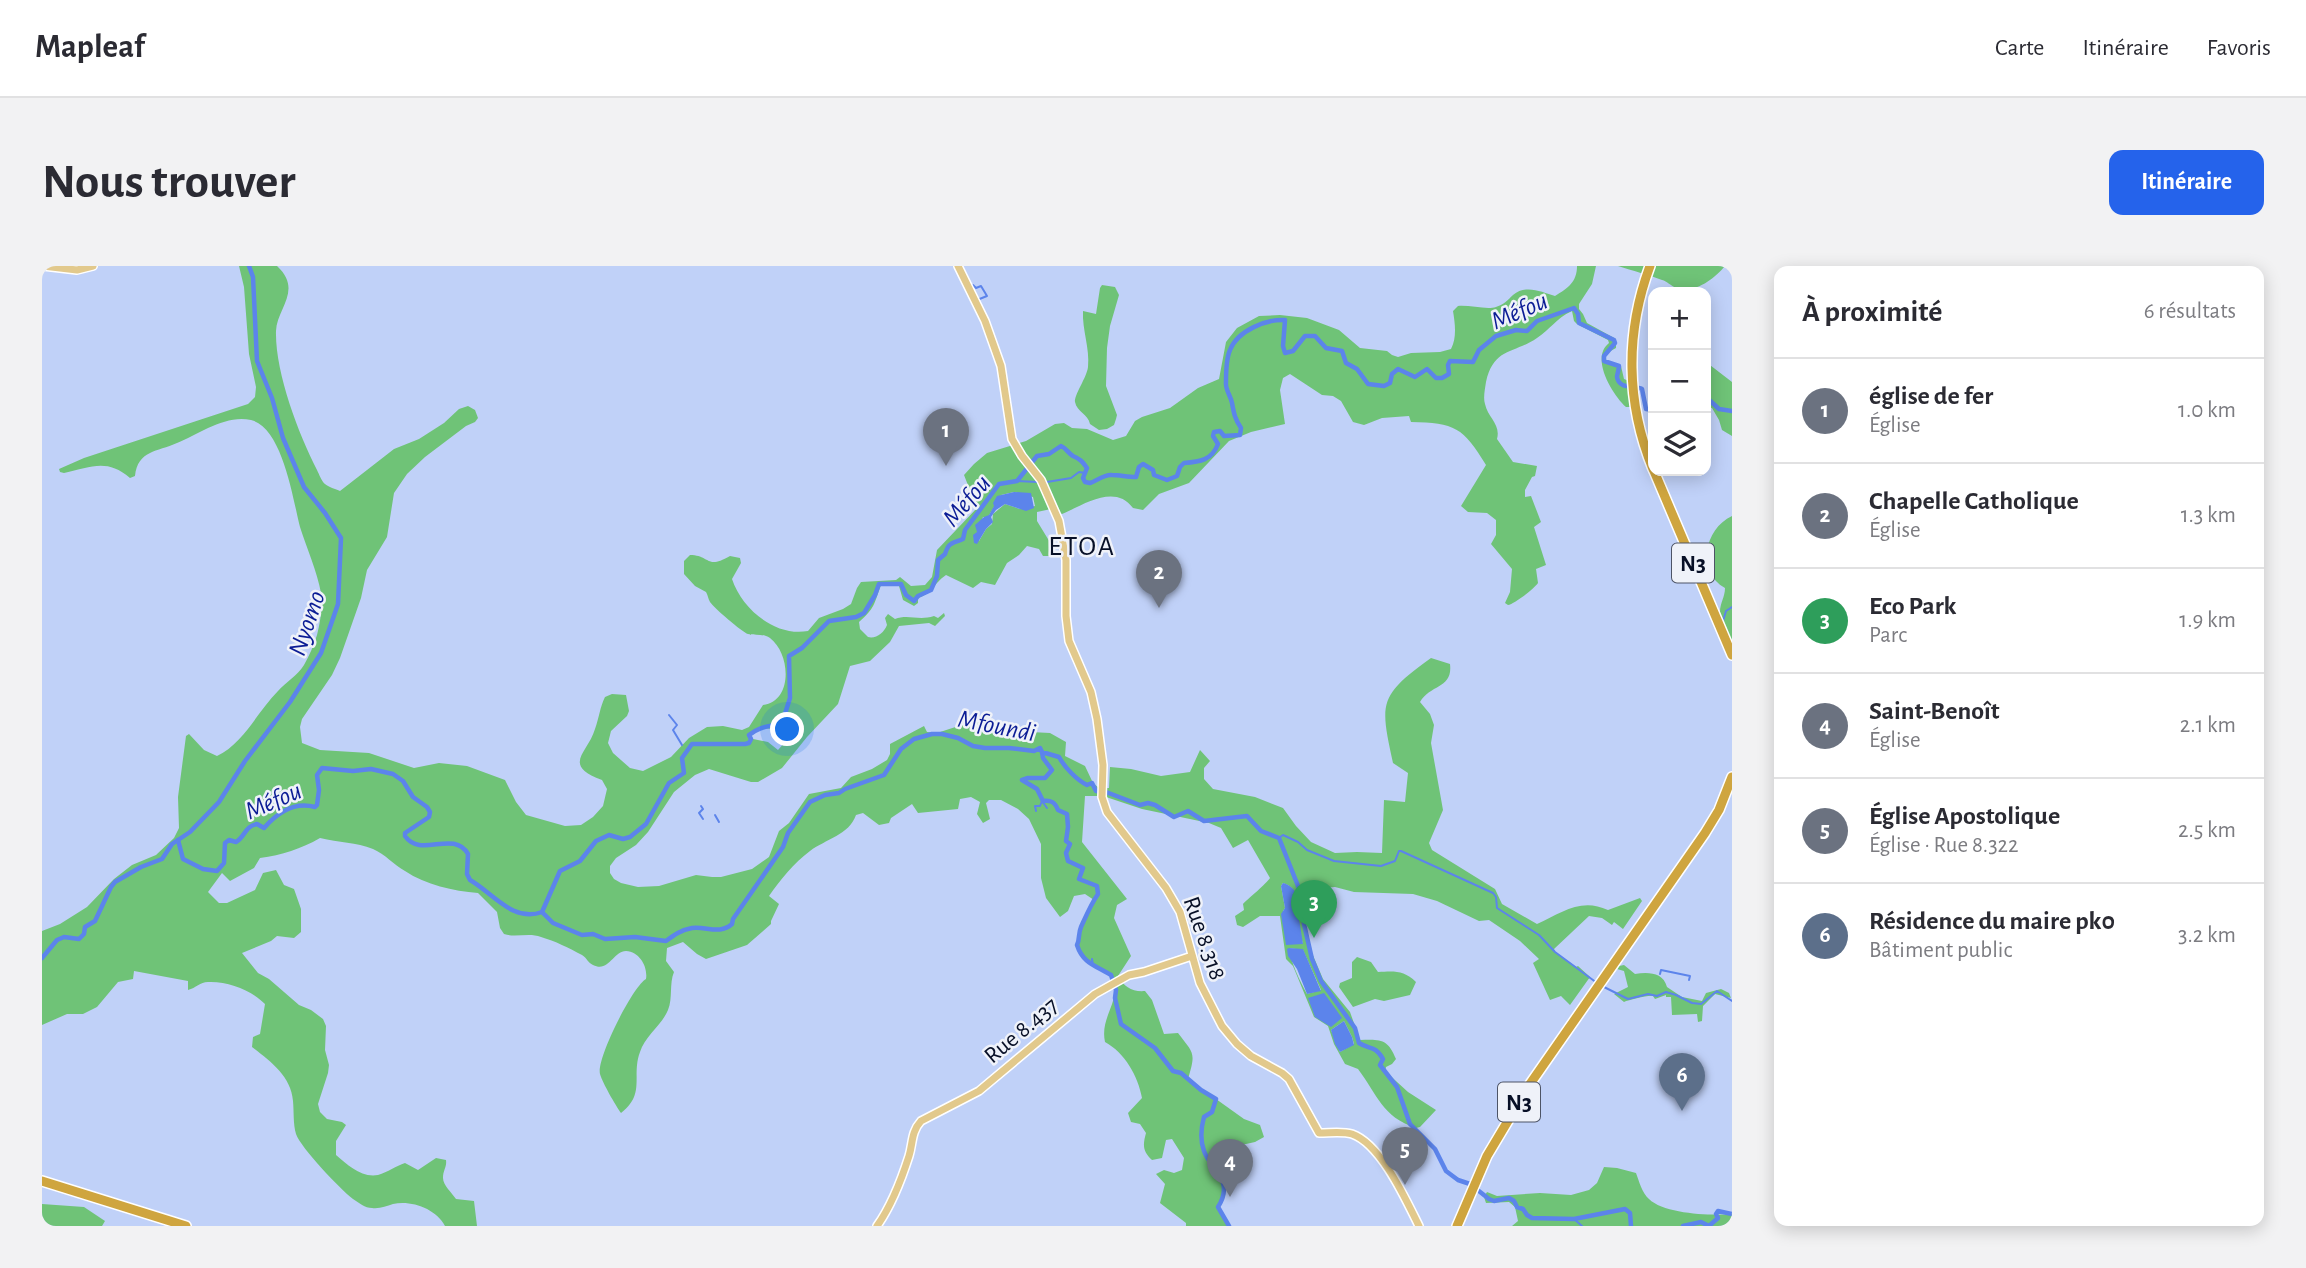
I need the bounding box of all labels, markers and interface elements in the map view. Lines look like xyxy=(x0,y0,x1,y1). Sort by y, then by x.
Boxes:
text: Mapleaf xyxy=(35,31,145,64)
text: Carte xyxy=(1995,36,2044,60)
text: Itinéraire xyxy=(2082,36,2169,60)
text: Favoris xyxy=(2207,36,2271,60)
button: Itinéraire xyxy=(2109,150,2264,215)
text: Nous trouver xyxy=(42,158,296,207)
water label: Méfou xyxy=(1487,287,1551,334)
map controls xyxy=(1648,287,1711,476)
button: + xyxy=(1648,287,1711,350)
text: À proximité xyxy=(1802,297,1942,327)
text: 6 résultats xyxy=(2144,300,2236,323)
button: − xyxy=(1648,350,1711,413)
text: église de fer xyxy=(1869,383,1993,409)
text: 1 xyxy=(1821,399,1829,422)
text: 1.0 km xyxy=(2178,399,2236,422)
pin: 1 xyxy=(923,408,969,466)
button: layers xyxy=(1648,413,1711,476)
text: Église xyxy=(1869,414,1921,437)
water label: Méfou xyxy=(938,470,996,531)
text: Chapelle Catholique xyxy=(1869,488,2079,514)
text: 2 xyxy=(1820,504,1830,527)
text: 1.3 km xyxy=(2181,504,2236,527)
text: Église xyxy=(1869,519,1921,542)
district label: ETOA xyxy=(1048,533,1116,561)
road number: N3 xyxy=(1672,544,1714,582)
pin: 2 xyxy=(1136,550,1182,608)
water label: Nyomo xyxy=(284,588,330,659)
text: Eco Park xyxy=(1869,593,1956,619)
text: 3 xyxy=(1820,609,1830,632)
text: 1.9 km xyxy=(2179,609,2236,632)
text: Parc xyxy=(1869,624,1907,647)
text: Saint-Benoît xyxy=(1869,698,2000,724)
water label: Mfoundi xyxy=(956,706,1038,746)
your location xyxy=(770,712,804,746)
text: 4 xyxy=(1819,714,1831,737)
text: 2.1 km xyxy=(2180,714,2236,737)
text: Église xyxy=(1869,729,1921,752)
water label: Méfou xyxy=(241,777,305,824)
text: Église Apostolique xyxy=(1869,803,2060,829)
text: 5 xyxy=(1820,819,1830,842)
text: 2.5 km xyxy=(2178,819,2236,842)
text: Église · Rue 8.322 xyxy=(1869,834,2019,857)
pin: 3 xyxy=(1291,880,1337,938)
street label: Rue 8.318 xyxy=(1179,894,1229,983)
text: Résidence du maire pk0 xyxy=(1869,908,2115,934)
text: 6 xyxy=(1819,924,1831,947)
text: 3.2 km xyxy=(2178,924,2236,947)
text: Bâtiment public xyxy=(1869,939,2012,962)
street label: Rue 8.437 xyxy=(980,993,1063,1068)
pin: 6 xyxy=(1659,1053,1705,1111)
road number: N3 xyxy=(1498,1082,1540,1122)
pin: 5 xyxy=(1382,1127,1428,1185)
pin: 4 xyxy=(1207,1139,1253,1197)

